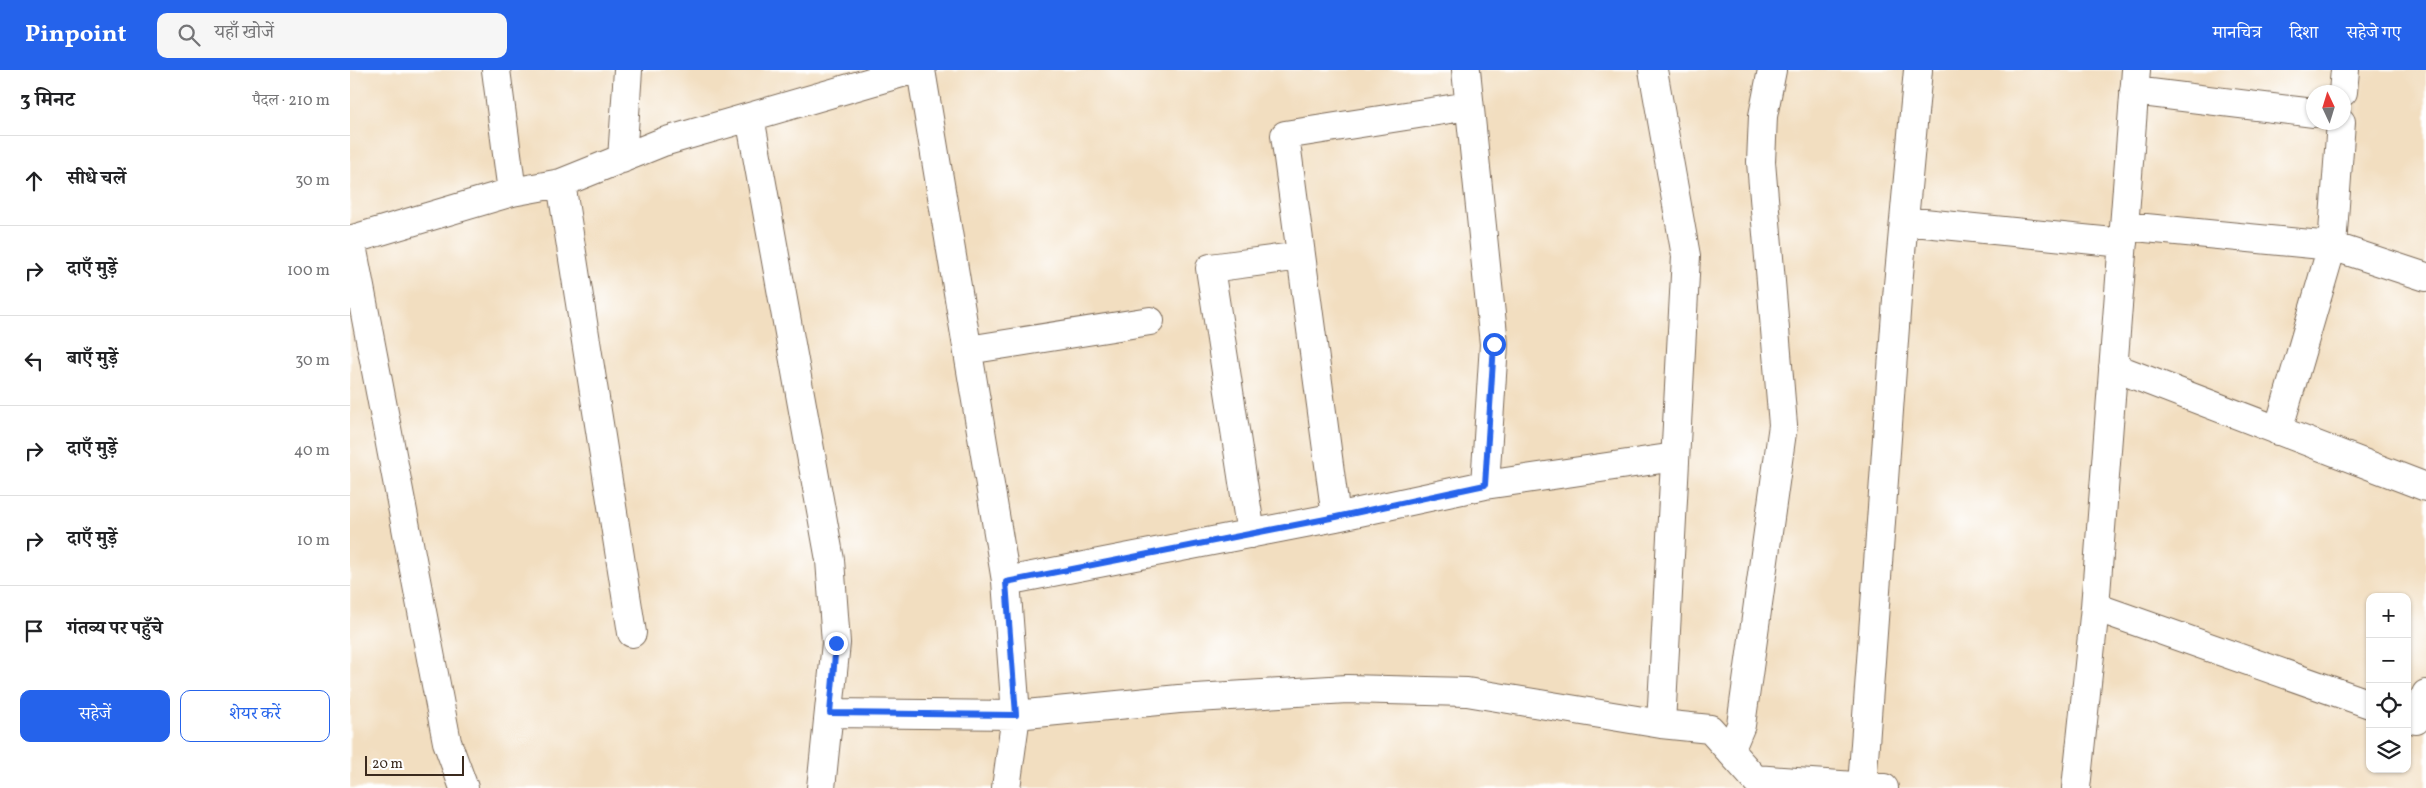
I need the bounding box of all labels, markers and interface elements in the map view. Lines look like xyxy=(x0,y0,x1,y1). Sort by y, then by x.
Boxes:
search box xyxy=(157,13,507,58)
text: Pinpoint xyxy=(25,18,127,52)
text: यहाँ खोजें xyxy=(215,20,274,46)
icon: search xyxy=(175,21,203,49)
text: मानचित्र xyxy=(2213,21,2262,46)
text: दिशा xyxy=(2290,21,2318,46)
text: सहेजे गए xyxy=(2346,21,2401,46)
north arrow xyxy=(2306,85,2351,130)
text: 3 मिनट xyxy=(20,86,75,115)
text: पैदल · 210 m xyxy=(253,90,330,112)
text: सीधे चलें xyxy=(67,166,126,192)
icon: ahead xyxy=(20,167,48,195)
text: 30 m xyxy=(295,170,330,192)
text: दाएँ मुड़ें xyxy=(67,256,117,282)
icon: right xyxy=(20,257,48,285)
text: 100 m xyxy=(287,260,330,282)
route start xyxy=(1483,333,1506,356)
text: बाएँ मुड़ें xyxy=(67,346,118,372)
icon: left xyxy=(20,347,48,375)
text: 30 m xyxy=(295,350,330,372)
text: दाएँ मुड़ें xyxy=(67,436,117,462)
icon: right xyxy=(20,437,48,465)
text: 40 m xyxy=(294,440,330,462)
text: दाएँ मुड़ें xyxy=(67,526,117,552)
icon: right xyxy=(20,527,48,555)
text: 10 m xyxy=(297,530,330,552)
map controls xyxy=(2366,593,2411,773)
button: + xyxy=(2366,593,2411,638)
text: गंतव्य पर पहुँचे xyxy=(67,616,162,642)
icon: arrive xyxy=(20,617,48,645)
route end xyxy=(825,632,848,655)
button: − xyxy=(2366,638,2411,683)
button: locate xyxy=(2366,683,2411,728)
button: सहेजें xyxy=(20,690,170,742)
button: शेयर करें xyxy=(180,690,330,742)
button: layers xyxy=(2366,728,2411,773)
scale bar xyxy=(365,753,464,776)
text: 20 m xyxy=(372,755,403,774)

